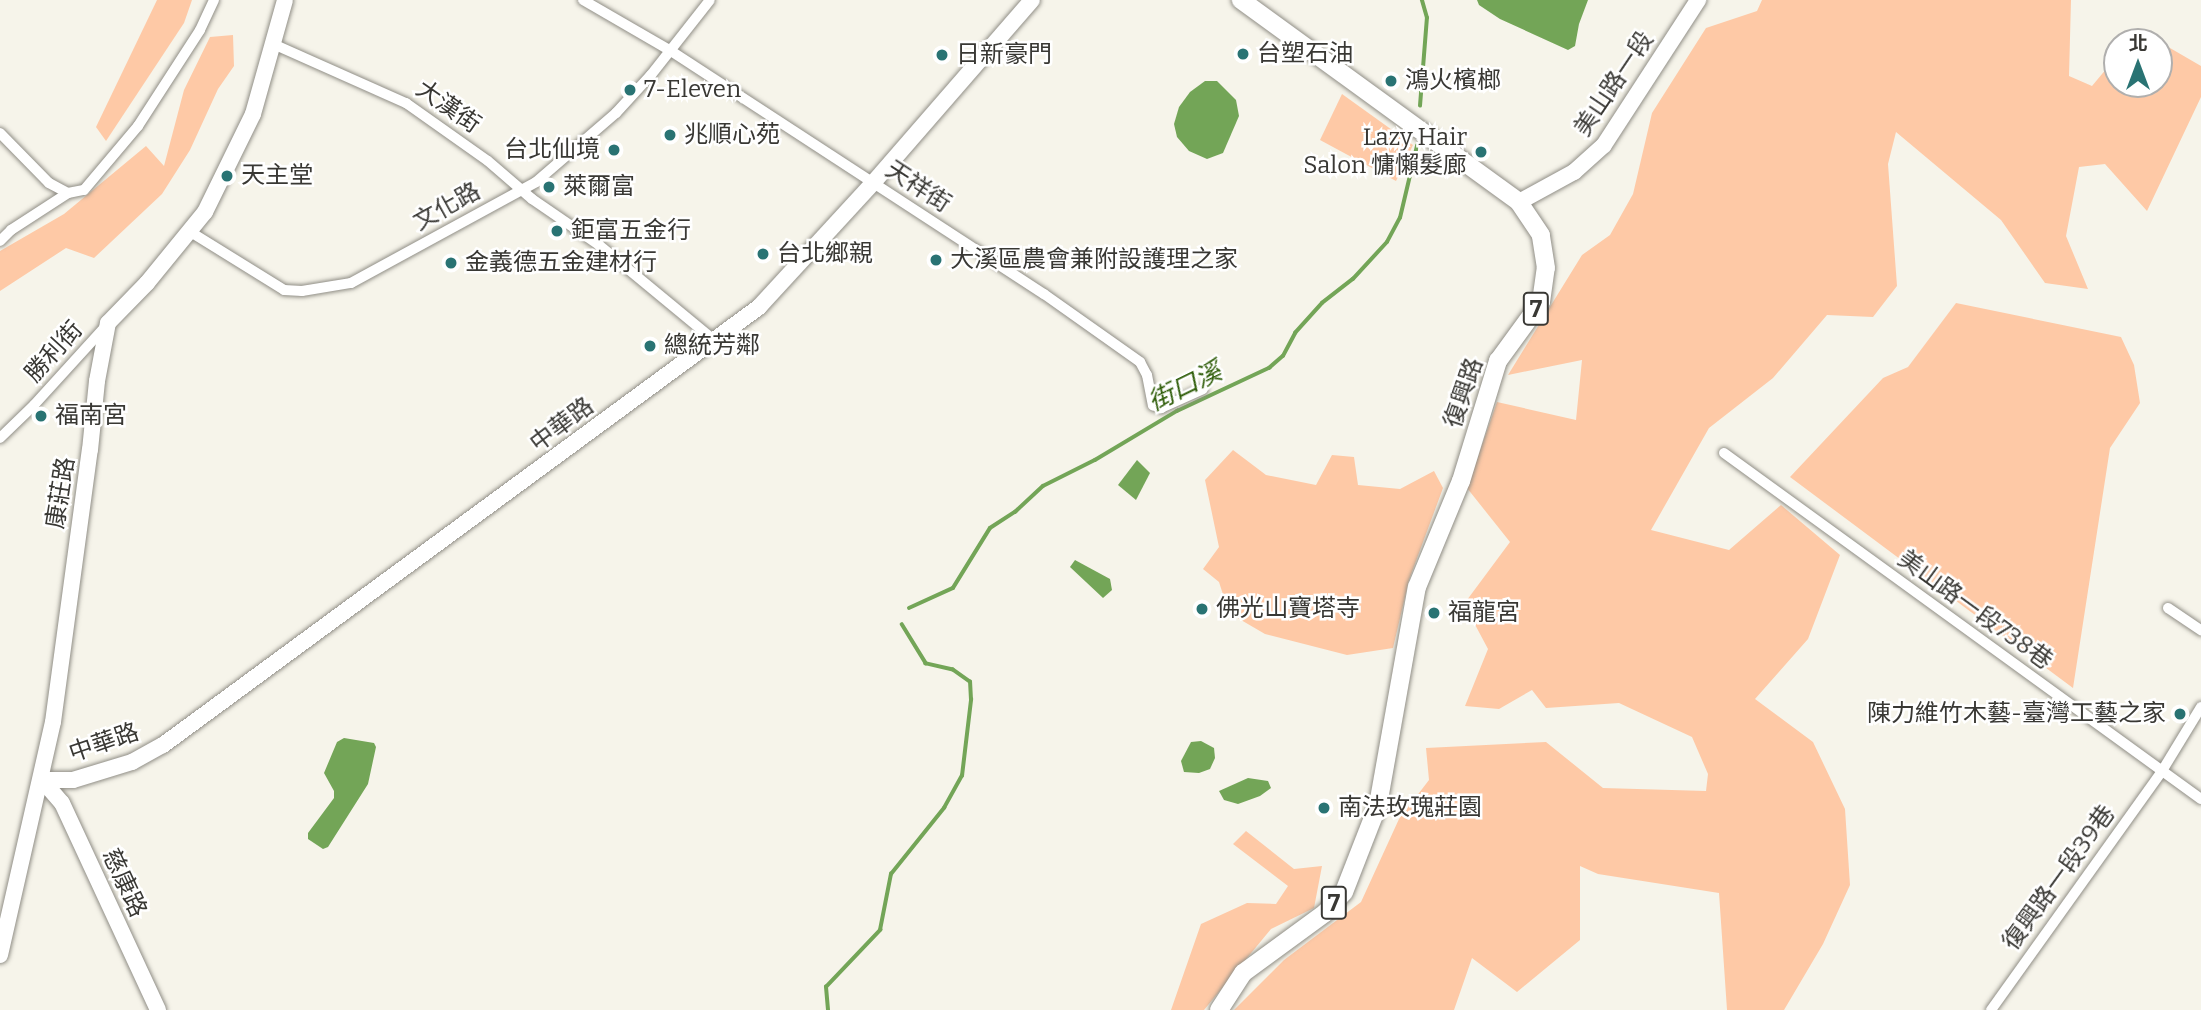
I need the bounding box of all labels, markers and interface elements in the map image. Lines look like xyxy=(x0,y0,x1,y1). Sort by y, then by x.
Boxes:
street label: 美山路一段 xyxy=(1569,26,1659,142)
north arrow xyxy=(2103,28,2173,98)
text: 北 xyxy=(2128,32,2148,55)
place label: 台塑石油 xyxy=(1257,40,1353,68)
place label: 日新豪門 xyxy=(956,41,1052,69)
marker: 台塑石油 xyxy=(1235,46,1251,62)
marker: 日新豪門 xyxy=(934,47,950,63)
place label: 鴻火檳榔 xyxy=(1405,67,1501,95)
marker: 鴻火檳榔 xyxy=(1383,73,1399,89)
street label: 大漢街 xyxy=(410,75,486,139)
place label: 7-Eleven xyxy=(644,76,741,104)
marker: 7-Eleven xyxy=(622,82,638,98)
place label: 兆順心苑 xyxy=(684,121,780,149)
place label: Lazy Hair Salon 慵懶髮廊 xyxy=(1303,124,1467,180)
marker: 兆順心苑 xyxy=(662,127,678,143)
place label: 台北仙境 xyxy=(504,136,600,164)
marker: 台北仙境 xyxy=(606,142,622,158)
marker: Lazy Hair Salon 慵懶髮廊 xyxy=(1473,144,1489,160)
street label: 天祥街 xyxy=(880,155,956,219)
place label: 天主堂 xyxy=(241,162,313,190)
marker: 天主堂 xyxy=(219,168,235,184)
place label: 萊爾富 xyxy=(563,173,635,201)
street label: 文化路 xyxy=(409,177,485,237)
marker: 萊爾富 xyxy=(541,179,557,195)
place label: 鉅富五金行 xyxy=(571,217,691,245)
marker: 鉅富五金行 xyxy=(549,223,565,239)
place label: 台北鄉親 xyxy=(777,240,873,268)
marker: 台北鄉親 xyxy=(755,246,771,262)
place label: 大溪區農會兼附設護理之家 xyxy=(950,246,1238,274)
place label: 金義德五金建材行 xyxy=(465,249,657,277)
marker: 大溪區農會兼附設護理之家 xyxy=(928,252,944,268)
marker: 金義德五金建材行 xyxy=(443,255,459,271)
road number: 7 xyxy=(1522,290,1550,328)
street label: 勝利街 xyxy=(19,316,89,388)
place label: 總統芳鄰 xyxy=(664,332,760,360)
marker: 總統芳鄰 xyxy=(642,338,658,354)
street label: 復興路 xyxy=(1439,354,1489,432)
water label: 街口溪 xyxy=(1143,356,1227,418)
street label: 中華路 xyxy=(525,392,599,458)
place label: 福南宮 xyxy=(55,402,127,430)
marker: 福南宮 xyxy=(33,408,49,424)
street label: 康莊路 xyxy=(41,455,81,531)
street label: 美山路一段738巷 xyxy=(1892,544,2058,676)
place label: 佛光山寶塔寺 xyxy=(1216,595,1360,623)
place label: 福龍宮 xyxy=(1448,599,1520,627)
marker: 佛光山寶塔寺 xyxy=(1194,601,1210,617)
marker: 福龍宮 xyxy=(1426,605,1442,621)
place label: 陳力維竹木藝-臺灣工藝之家 xyxy=(1867,700,2166,728)
marker: 陳力維竹木藝-臺灣工藝之家 xyxy=(2172,706,2188,722)
street label: 中華路 xyxy=(65,718,143,768)
place label: 南法玫瑰莊園 xyxy=(1338,794,1482,822)
marker: 南法玫瑰莊園 xyxy=(1316,800,1332,816)
street label: 復興路一段39巷 xyxy=(1997,800,2121,956)
street label: 慈康路 xyxy=(96,844,152,922)
road number: 7 xyxy=(1320,884,1348,922)

